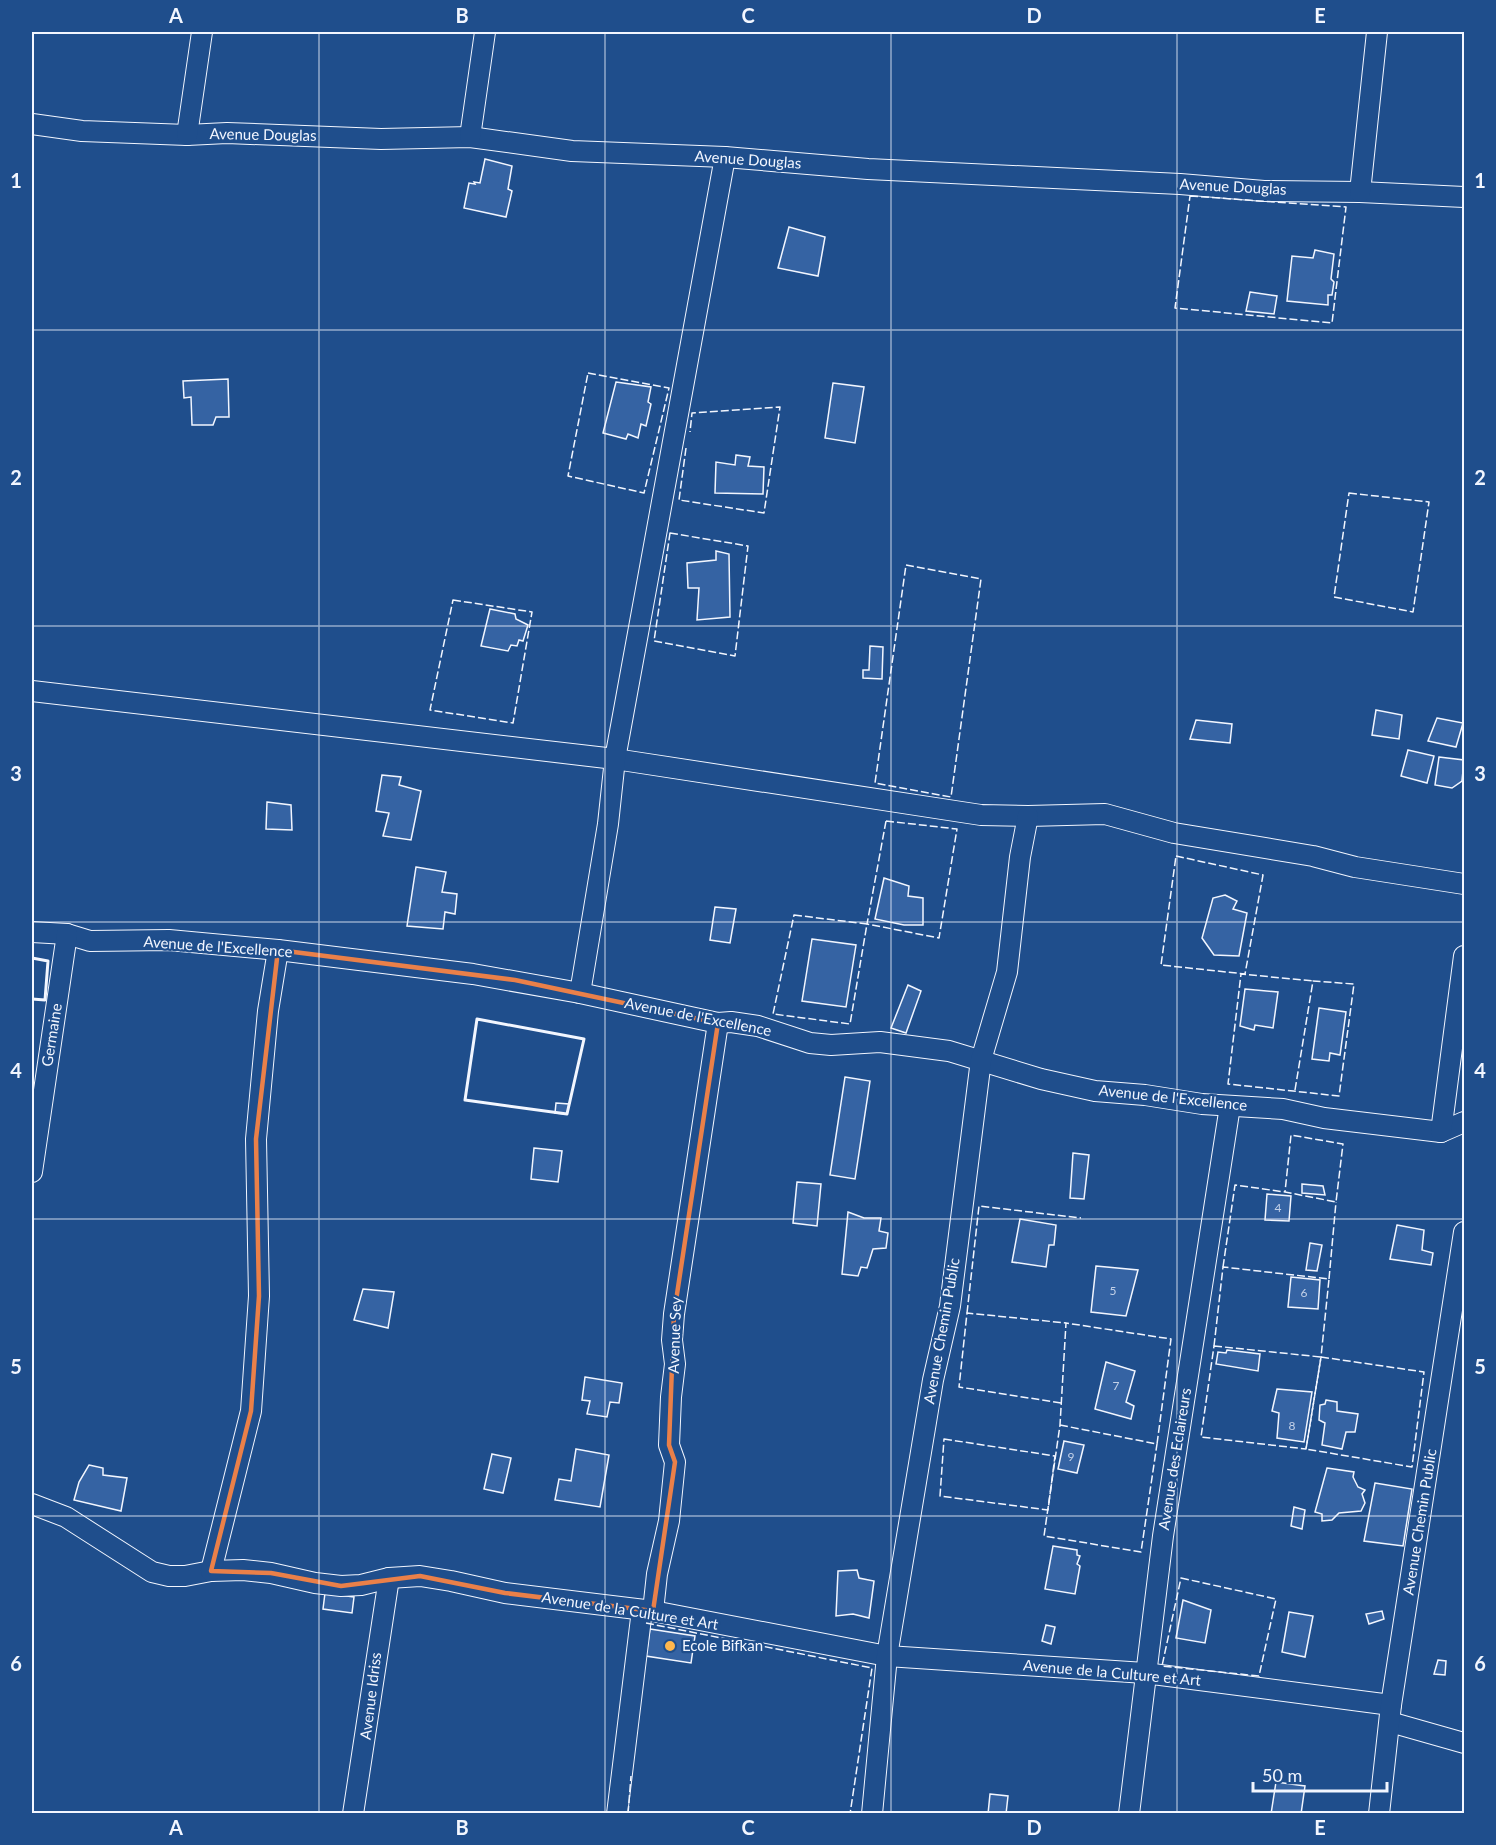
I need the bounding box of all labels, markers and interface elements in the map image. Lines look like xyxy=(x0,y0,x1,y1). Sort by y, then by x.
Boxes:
text: A xyxy=(168,3,183,27)
text: B xyxy=(455,3,469,27)
text: C xyxy=(741,3,755,27)
text: D xyxy=(1026,3,1042,27)
text: E xyxy=(1314,3,1326,27)
street label: Avenue Douglas xyxy=(209,124,317,144)
street label: Avenue Douglas xyxy=(694,146,802,172)
text: 1 xyxy=(10,168,22,192)
text: 1 xyxy=(1474,168,1486,192)
street label: Avenue Douglas xyxy=(1179,174,1287,198)
text: 2 xyxy=(10,465,22,489)
text: 2 xyxy=(1474,465,1486,489)
text: 3 xyxy=(10,761,22,785)
text: 3 xyxy=(1474,761,1486,785)
street label: Avenue de l'Excellence xyxy=(143,932,293,960)
street label: Avenue de l'Excellence xyxy=(623,993,773,1039)
street label: Germaine xyxy=(37,1002,65,1068)
text: 4 xyxy=(10,1058,22,1082)
text: 4 xyxy=(1474,1058,1486,1082)
street label: Avenue de l'Excellence xyxy=(1098,1080,1248,1114)
house number: 4 xyxy=(1275,1200,1282,1215)
street label: Avenue Chemin Public xyxy=(919,1256,963,1405)
house number: 5 xyxy=(1110,1283,1117,1298)
house number: 6 xyxy=(1301,1285,1308,1300)
street label: Avenue Sey xyxy=(664,1296,684,1374)
text: 5 xyxy=(10,1354,22,1378)
text: 5 xyxy=(1474,1354,1486,1378)
house number: 7 xyxy=(1113,1378,1120,1393)
street label: Avenue des Eclaireurs xyxy=(1154,1387,1194,1531)
house number: 8 xyxy=(1289,1418,1296,1433)
street label: Avenue Chemin Public xyxy=(1399,1447,1439,1596)
house number: 9 xyxy=(1068,1449,1075,1464)
street label: Avenue de la Culture et Art xyxy=(541,1587,720,1633)
place label: Ecole Bifkan xyxy=(682,1636,763,1654)
marker: Ecole Bifkan xyxy=(663,1639,677,1653)
text: 6 xyxy=(10,1651,22,1675)
street label: Avenue Idriss xyxy=(356,1651,384,1741)
text: 6 xyxy=(1474,1651,1486,1675)
street label: Avenue de la Culture et Art xyxy=(1022,1655,1202,1689)
scale bar xyxy=(1253,1755,1386,1793)
text: 50 m xyxy=(1262,1764,1302,1786)
text: A xyxy=(168,1815,183,1839)
text: B xyxy=(455,1815,469,1839)
text: C xyxy=(741,1815,755,1839)
text: D xyxy=(1026,1815,1042,1839)
text: E xyxy=(1314,1815,1326,1839)

